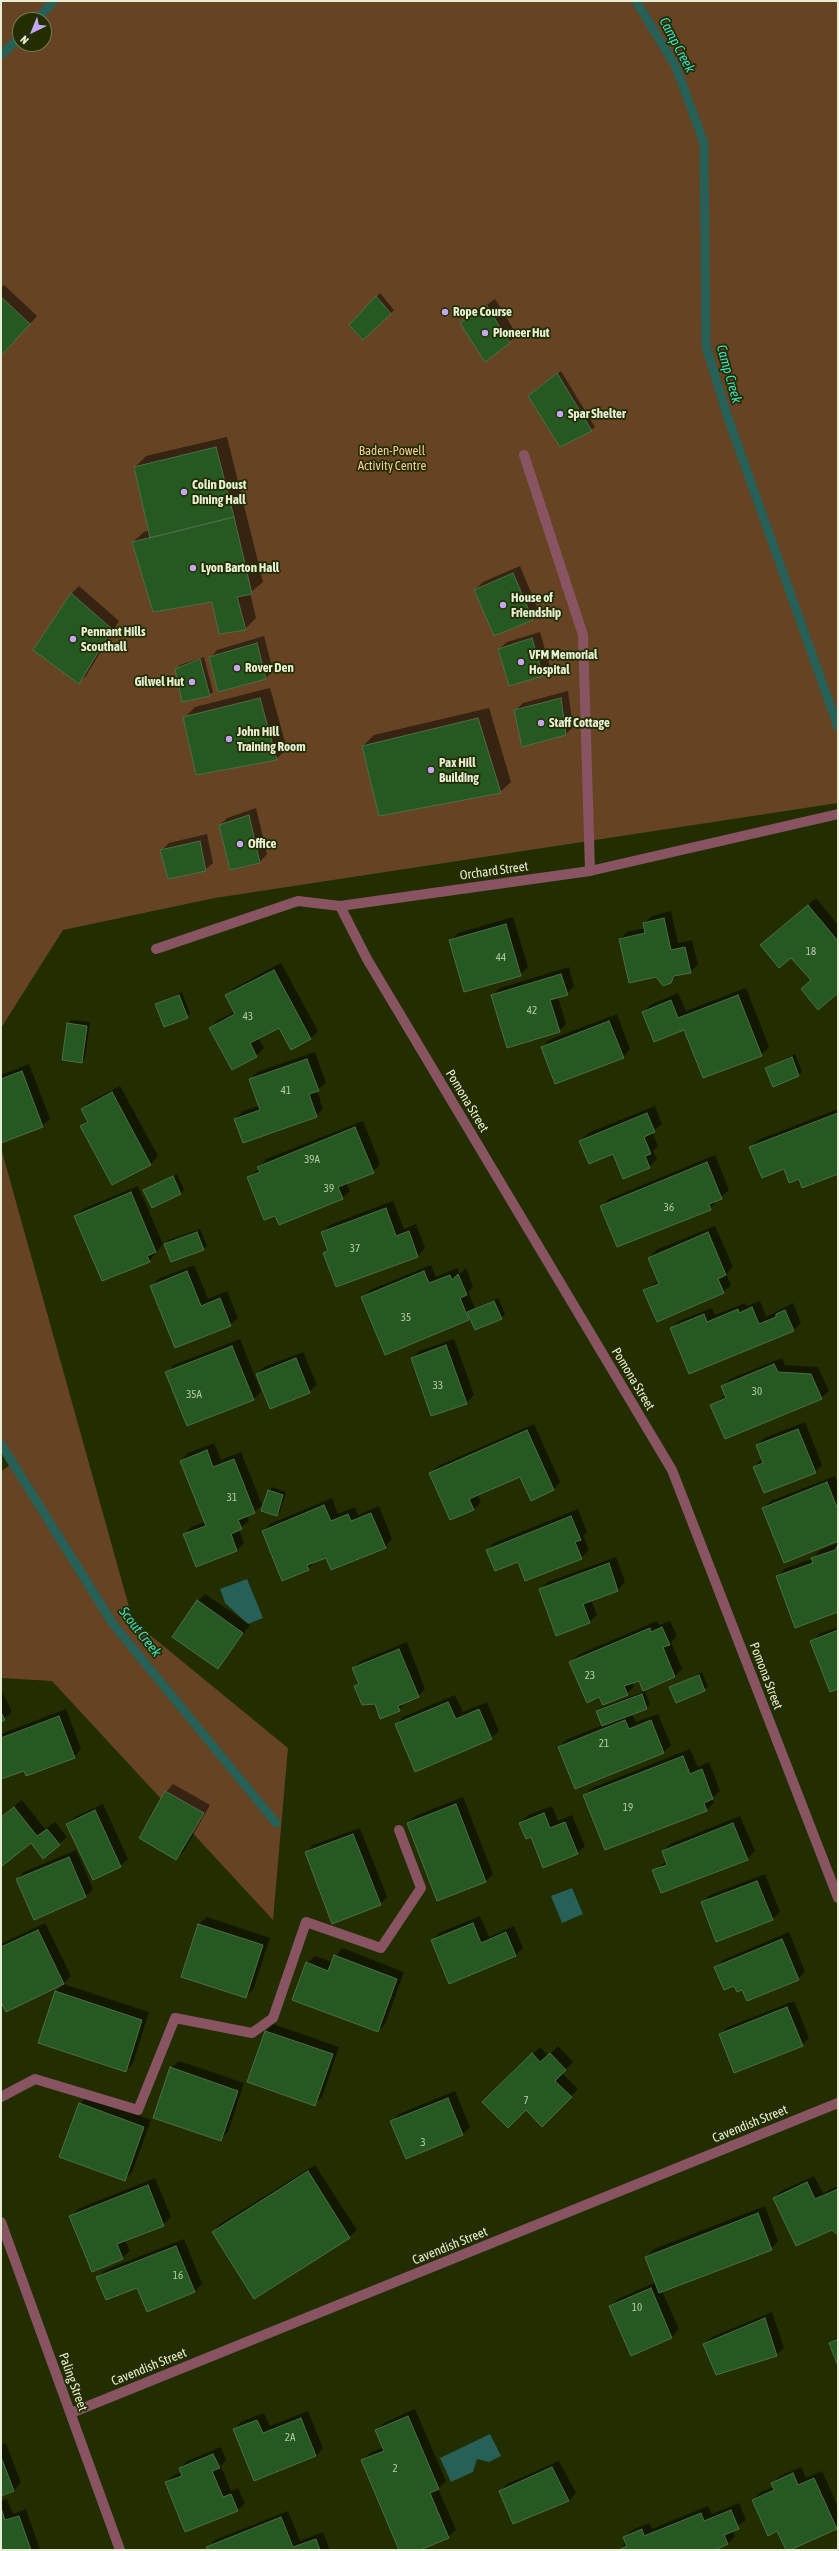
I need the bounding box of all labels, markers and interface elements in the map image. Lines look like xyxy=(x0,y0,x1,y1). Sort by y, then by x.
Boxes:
north arrow xyxy=(12,12,52,52)
water label: Camp Creek xyxy=(655,15,699,75)
text: N xyxy=(18,33,31,47)
place label: Rope Course xyxy=(453,304,512,320)
marker: Rope Course xyxy=(440,307,450,317)
place label: Pioneer Hut xyxy=(493,325,550,341)
marker: Pioneer Hut xyxy=(480,328,490,338)
water label: Camp Creek xyxy=(713,343,745,405)
place label: Spar Shelter xyxy=(568,406,626,422)
marker: Spar Shelter xyxy=(555,409,565,419)
park label: Baden-Powell Activity Centre xyxy=(358,443,426,474)
place label: Colin Doust Dining Hall xyxy=(192,477,246,508)
marker: Colin Doust Dining Hall xyxy=(179,487,189,497)
place label: Lyon Barton Hall xyxy=(201,560,279,576)
marker: Lyon Barton Hall xyxy=(188,563,198,573)
place label: House of Friendship xyxy=(511,590,561,621)
marker: House of Friendship xyxy=(498,600,508,610)
place label: Pennant Hills Scouthall xyxy=(81,624,146,655)
marker: Pennant Hills Scouthall xyxy=(68,634,78,644)
place label: VFM Memorial Hospital xyxy=(529,647,597,678)
marker: VFM Memorial Hospital xyxy=(516,657,526,667)
place label: Rover Den xyxy=(245,660,294,676)
marker: Rover Den xyxy=(232,663,242,673)
place label: Gilwel Hut xyxy=(134,674,184,690)
marker: Gilwel Hut xyxy=(187,677,197,687)
place label: Staff Cottage xyxy=(549,715,610,731)
marker: Staff Cottage xyxy=(536,718,546,728)
place label: John Hill Training Room xyxy=(237,724,306,755)
marker: John Hill Training Room xyxy=(224,734,234,744)
place label: Pax Hill Building xyxy=(439,755,479,786)
marker: Pax Hill Building xyxy=(426,765,436,775)
place label: Office xyxy=(248,836,276,852)
marker: Office xyxy=(235,839,245,849)
street label: Orchard Street xyxy=(459,858,529,884)
house number: 18 xyxy=(806,945,816,959)
house number: 44 xyxy=(496,951,506,965)
house number: 42 xyxy=(527,1004,537,1018)
house number: 43 xyxy=(243,1010,253,1024)
street label: Pomona Street xyxy=(442,1067,492,1135)
house number: 41 xyxy=(281,1084,291,1098)
house number: 39A xyxy=(304,1153,320,1167)
house number: 39 xyxy=(324,1182,334,1196)
house number: 36 xyxy=(664,1201,674,1215)
house number: 37 xyxy=(350,1242,360,1256)
house number: 35 xyxy=(401,1311,411,1325)
street label: Pomona Street xyxy=(608,1345,658,1413)
house number: 33 xyxy=(433,1379,443,1393)
house number: 30 xyxy=(752,1385,762,1399)
house number: 35A xyxy=(186,1388,202,1402)
house number: 31 xyxy=(227,1491,237,1505)
water label: Scout Creek xyxy=(115,1604,165,1660)
street label: Pomona Street xyxy=(746,1640,786,1712)
house number: 23 xyxy=(585,1669,595,1683)
house number: 21 xyxy=(599,1737,609,1751)
house number: 19 xyxy=(623,1801,633,1815)
house number: 7 xyxy=(523,2094,529,2108)
street label: Cavendish Street xyxy=(710,2102,790,2146)
house number: 3 xyxy=(420,2136,426,2150)
street label: Cavendish Street xyxy=(410,2224,490,2268)
house number: 16 xyxy=(173,2269,183,2283)
house number: 10 xyxy=(632,2301,642,2315)
street label: Cavendish Street xyxy=(109,2345,189,2389)
street label: Paling Street xyxy=(55,2351,91,2413)
house number: 2A xyxy=(285,2431,295,2445)
house number: 2 xyxy=(392,2462,398,2476)

